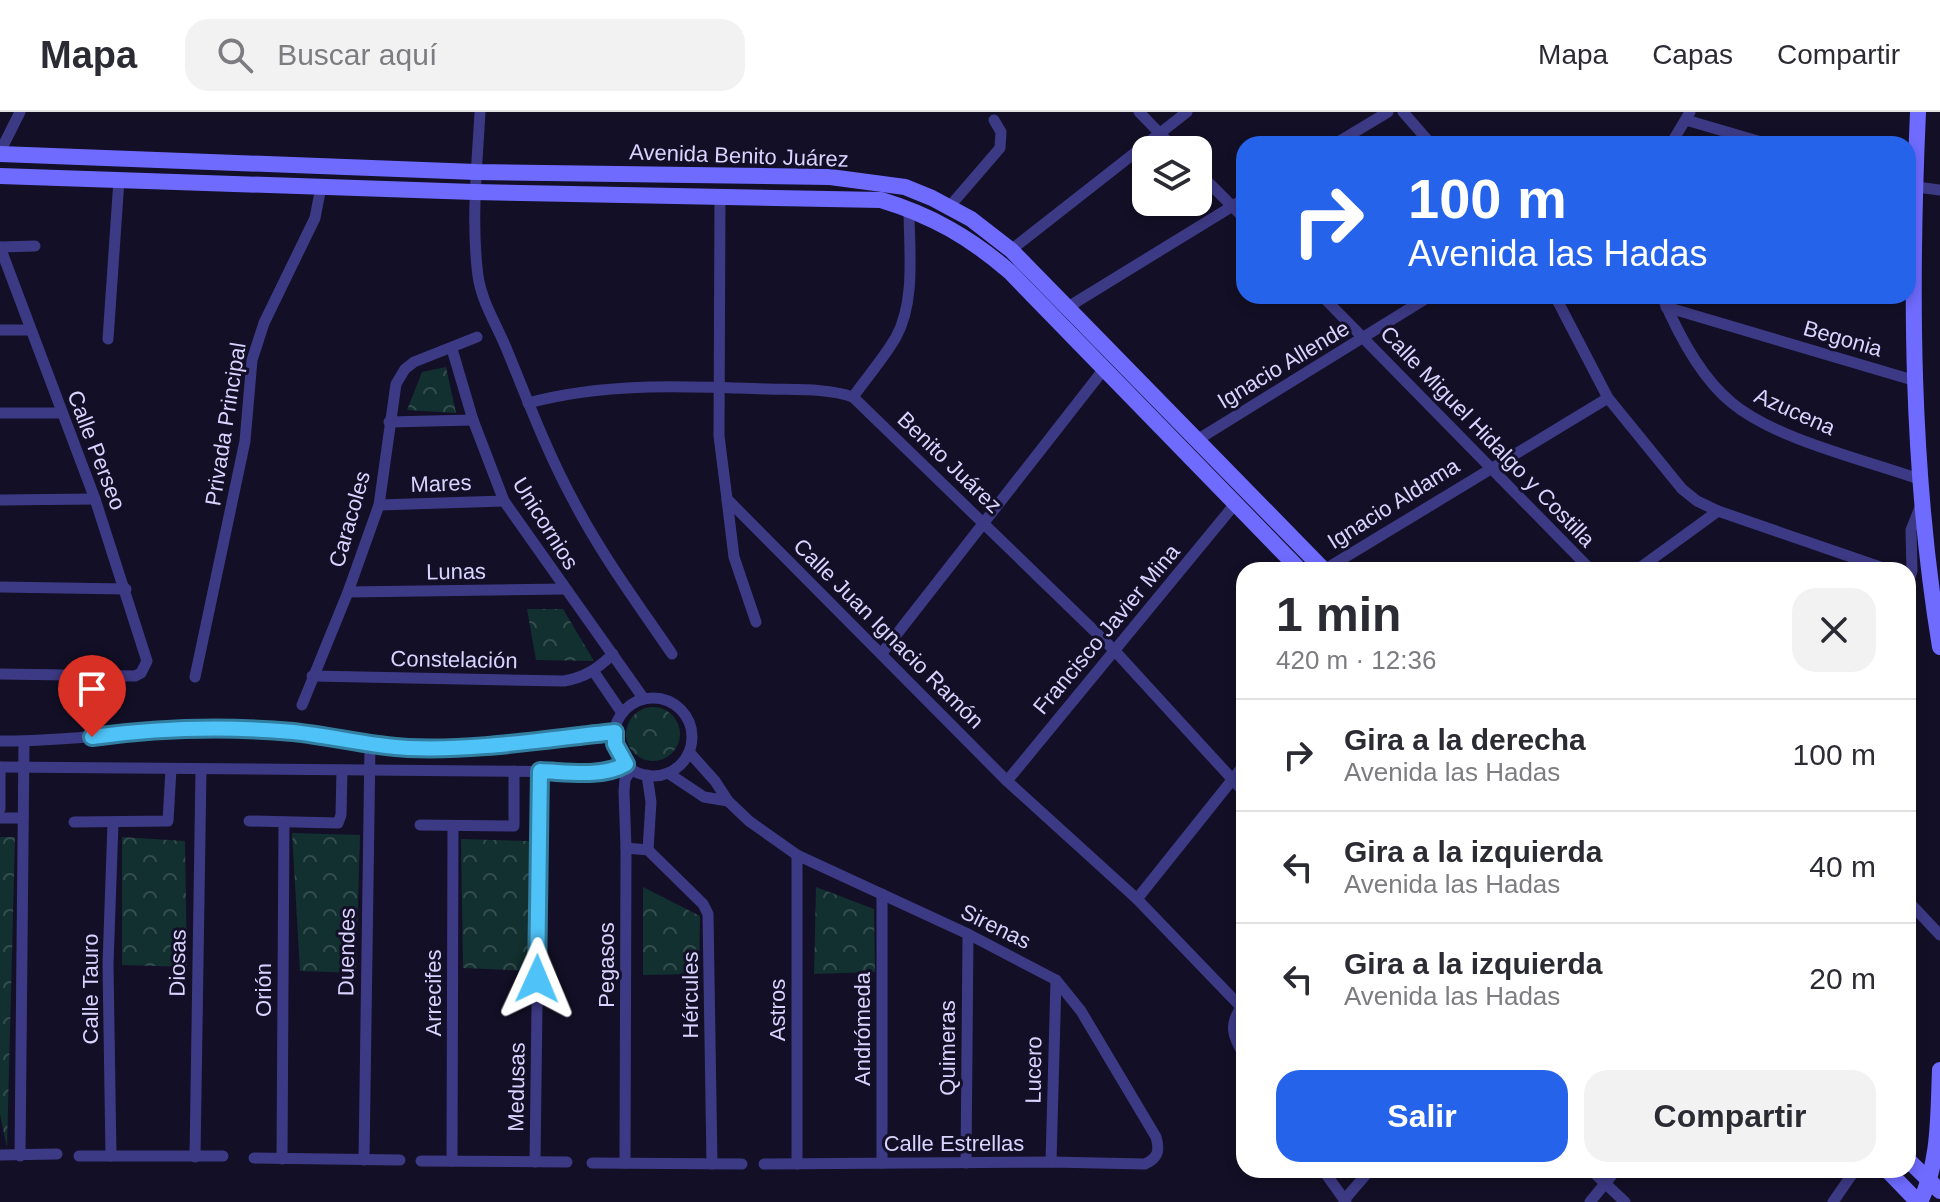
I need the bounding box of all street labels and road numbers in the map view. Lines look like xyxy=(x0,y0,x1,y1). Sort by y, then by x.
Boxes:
street label: Avenida Benito Juárez xyxy=(629,139,849,172)
street label: Ignacio Allende xyxy=(1213,315,1354,414)
street label: Begonia xyxy=(1801,315,1886,362)
street label: Calle Miguel Hidalgo y Costilla xyxy=(1375,321,1600,552)
street label: Privada Principal xyxy=(200,341,251,508)
street label: Azucena xyxy=(1751,383,1840,441)
street label: Calle Perseo xyxy=(62,387,131,513)
street label: Benito Juárez xyxy=(893,407,1007,518)
street label: Ignacio Aldama xyxy=(1323,453,1464,554)
street label: Caracoles xyxy=(324,468,375,570)
street label: Mares xyxy=(410,470,472,497)
street label: Unicornios xyxy=(507,473,584,574)
street label: Calle Juan Ignacio Ramón xyxy=(789,533,989,733)
street label: Francisco Javier Mina xyxy=(1028,539,1185,719)
street label: Lunas xyxy=(426,558,486,585)
street label: Constelación xyxy=(390,646,518,673)
street label: Sirenas xyxy=(957,899,1035,954)
street label: Duendes xyxy=(333,908,360,996)
street label: Pegasos xyxy=(594,922,619,1008)
street label: Diosas xyxy=(164,929,191,997)
street label: Calle Tauro xyxy=(78,934,103,1044)
street label: Arrecifes xyxy=(421,950,446,1036)
street label: Hércules xyxy=(678,952,703,1038)
street label: Orión xyxy=(251,963,276,1017)
street label: Andrómeda xyxy=(850,971,875,1086)
street label: Astros xyxy=(765,979,790,1041)
street label: Quimeras xyxy=(935,1000,960,1096)
street label: Lucero xyxy=(1020,1036,1047,1104)
street label: Medusas xyxy=(503,1042,530,1132)
street label: Calle Estrellas xyxy=(884,1131,1024,1156)

